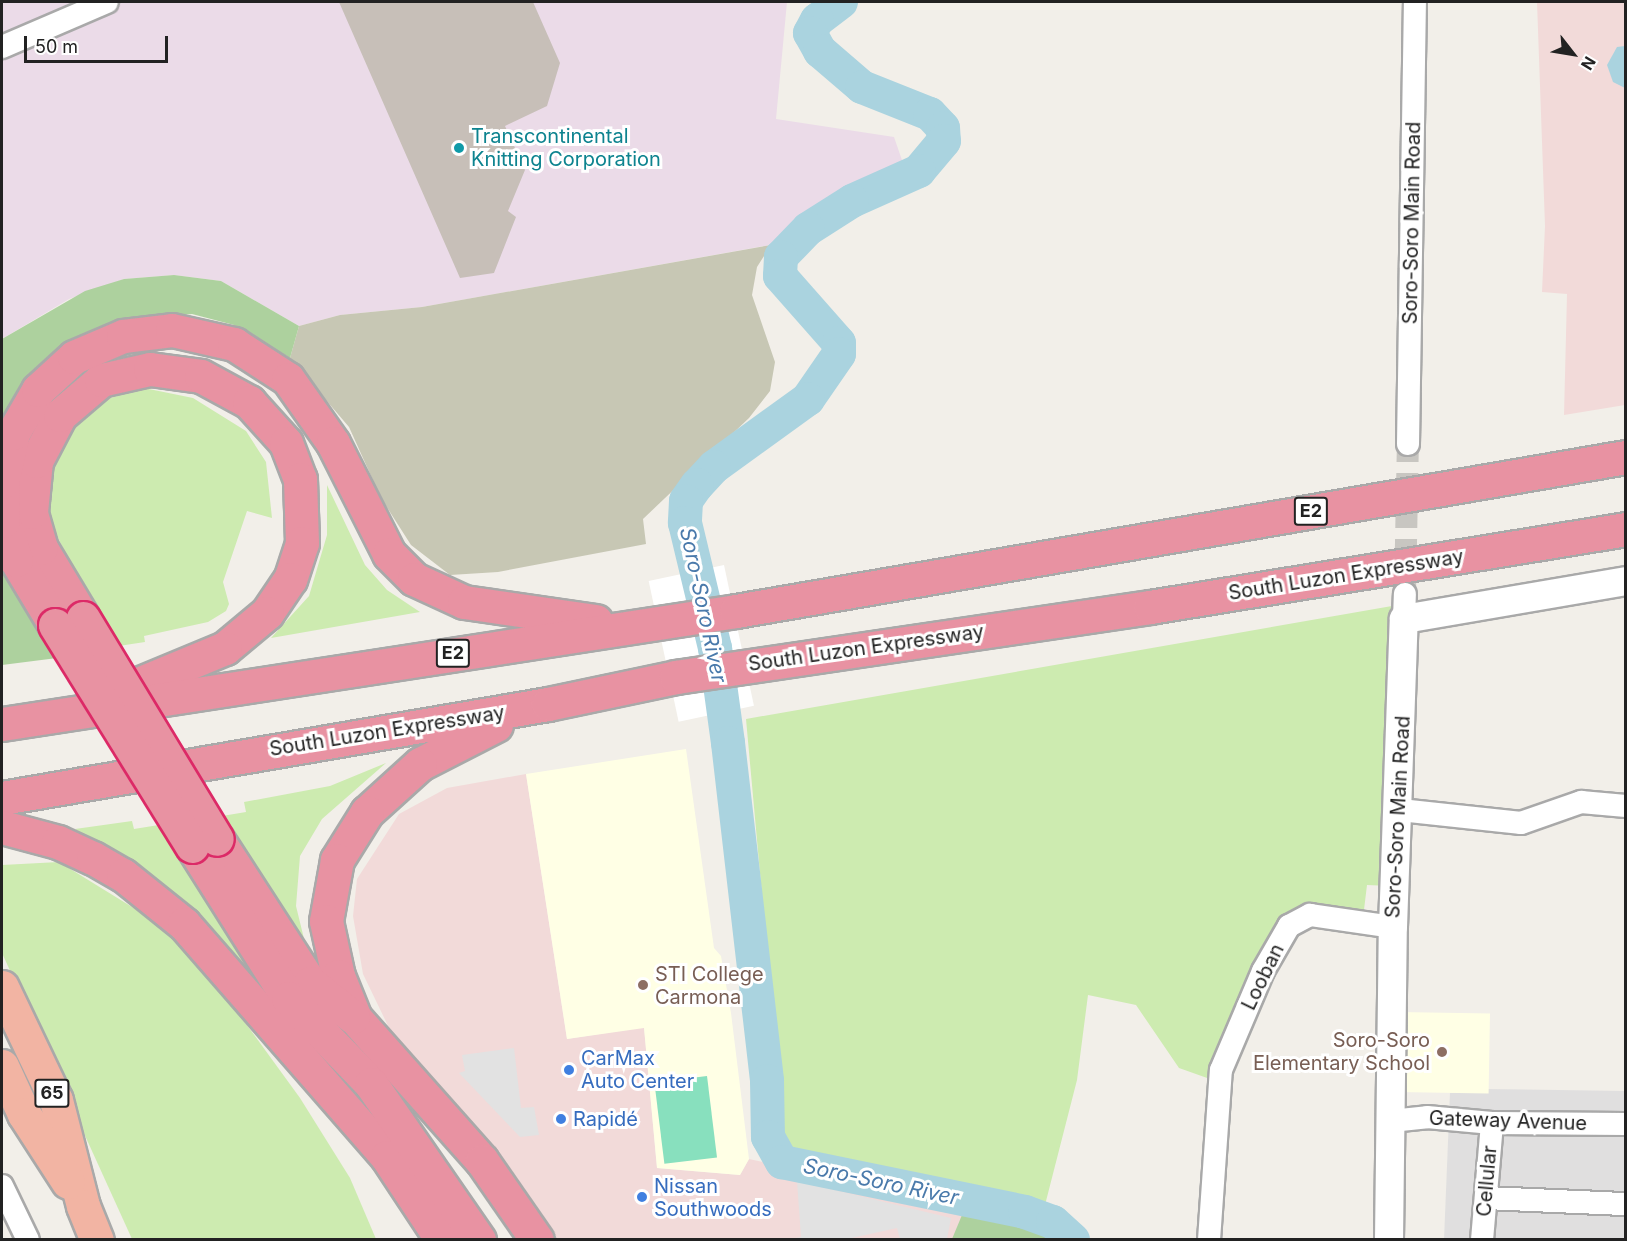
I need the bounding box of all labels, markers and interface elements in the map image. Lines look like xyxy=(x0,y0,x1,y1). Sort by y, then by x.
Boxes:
scale bar xyxy=(27,24,171,62)
north arrow xyxy=(1543,24,1603,84)
text: 50 m xyxy=(35,36,78,57)
text: N xyxy=(1577,53,1600,74)
street label: Soro-Soro Main Road xyxy=(1398,121,1426,325)
place label: Transcontinental Knitting Corporation xyxy=(471,124,661,171)
marker: Transcontinental Knitting Corporation xyxy=(452,141,466,155)
road number: E2 xyxy=(1293,496,1329,526)
water label: Soro-Soro River xyxy=(674,525,732,685)
street label: South Luzon Expressway xyxy=(1227,545,1465,605)
street label: South Luzon Expressway xyxy=(747,620,985,676)
road number: E2 xyxy=(435,638,471,668)
street label: South Luzon Expressway xyxy=(268,701,506,761)
street label: Soro-Soro Main Road xyxy=(1381,715,1415,919)
street label: Looban xyxy=(1237,940,1289,1014)
place label: STI College Carmona xyxy=(655,962,764,1009)
marker: STI College Carmona xyxy=(636,978,650,992)
place label: Soro-Soro Elementary School xyxy=(1253,1028,1430,1075)
marker: Soro-Soro Elementary School xyxy=(1435,1045,1449,1059)
place label: CarMax Auto Center xyxy=(581,1046,694,1093)
marker: CarMax Auto Center xyxy=(562,1063,576,1077)
road number: 65 xyxy=(34,1078,70,1108)
street label: Gateway Avenue xyxy=(1429,1106,1587,1136)
place label: Rapidé xyxy=(573,1107,638,1131)
marker: Rapidé xyxy=(554,1112,568,1126)
street label: Cellular xyxy=(1472,1144,1502,1218)
water label: Soro-Soro River xyxy=(801,1153,961,1211)
place label: Nissan Southwoods xyxy=(654,1174,772,1221)
marker: Nissan Southwoods xyxy=(635,1190,649,1204)

